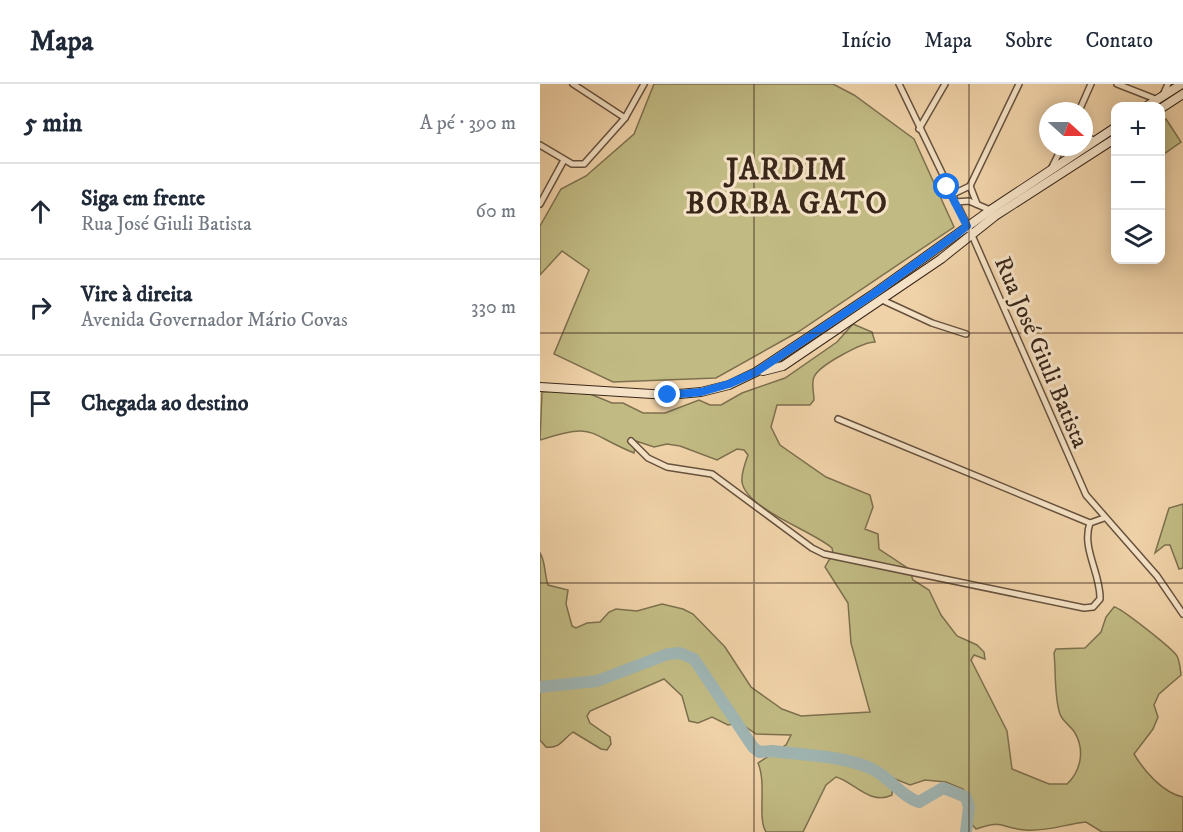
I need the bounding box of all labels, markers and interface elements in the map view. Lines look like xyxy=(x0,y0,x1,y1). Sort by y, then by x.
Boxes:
text: Mapa xyxy=(30,24,93,59)
text: Início xyxy=(842,28,891,54)
text: Mapa xyxy=(924,28,972,54)
text: Sobre xyxy=(1005,28,1052,54)
text: Contato xyxy=(1085,28,1153,54)
north arrow xyxy=(1039,102,1093,156)
map controls xyxy=(1111,102,1165,264)
button: + xyxy=(1111,102,1165,156)
text: 5 min xyxy=(24,107,82,140)
text: A pé · 390 m xyxy=(420,111,516,136)
district label: JARDIM BORBA GATO xyxy=(686,152,888,223)
button: − xyxy=(1111,156,1165,210)
route start xyxy=(933,173,959,199)
text: Siga em frente xyxy=(81,185,205,212)
icon: ahead xyxy=(24,195,57,228)
text: 60 m xyxy=(476,199,516,224)
button: layers xyxy=(1111,210,1165,264)
text: Rua José Giuli Batista xyxy=(81,212,252,237)
street label: Rua José Giuli Batista xyxy=(987,252,1095,453)
text: Vire à direita xyxy=(81,281,192,308)
icon: right xyxy=(24,291,57,324)
text: 330 m xyxy=(471,295,516,320)
text: Avenida Governador Mário Covas xyxy=(81,308,348,333)
route end xyxy=(654,381,680,407)
icon: arrive xyxy=(24,387,57,420)
text: Chegada ao destino xyxy=(81,390,248,417)

